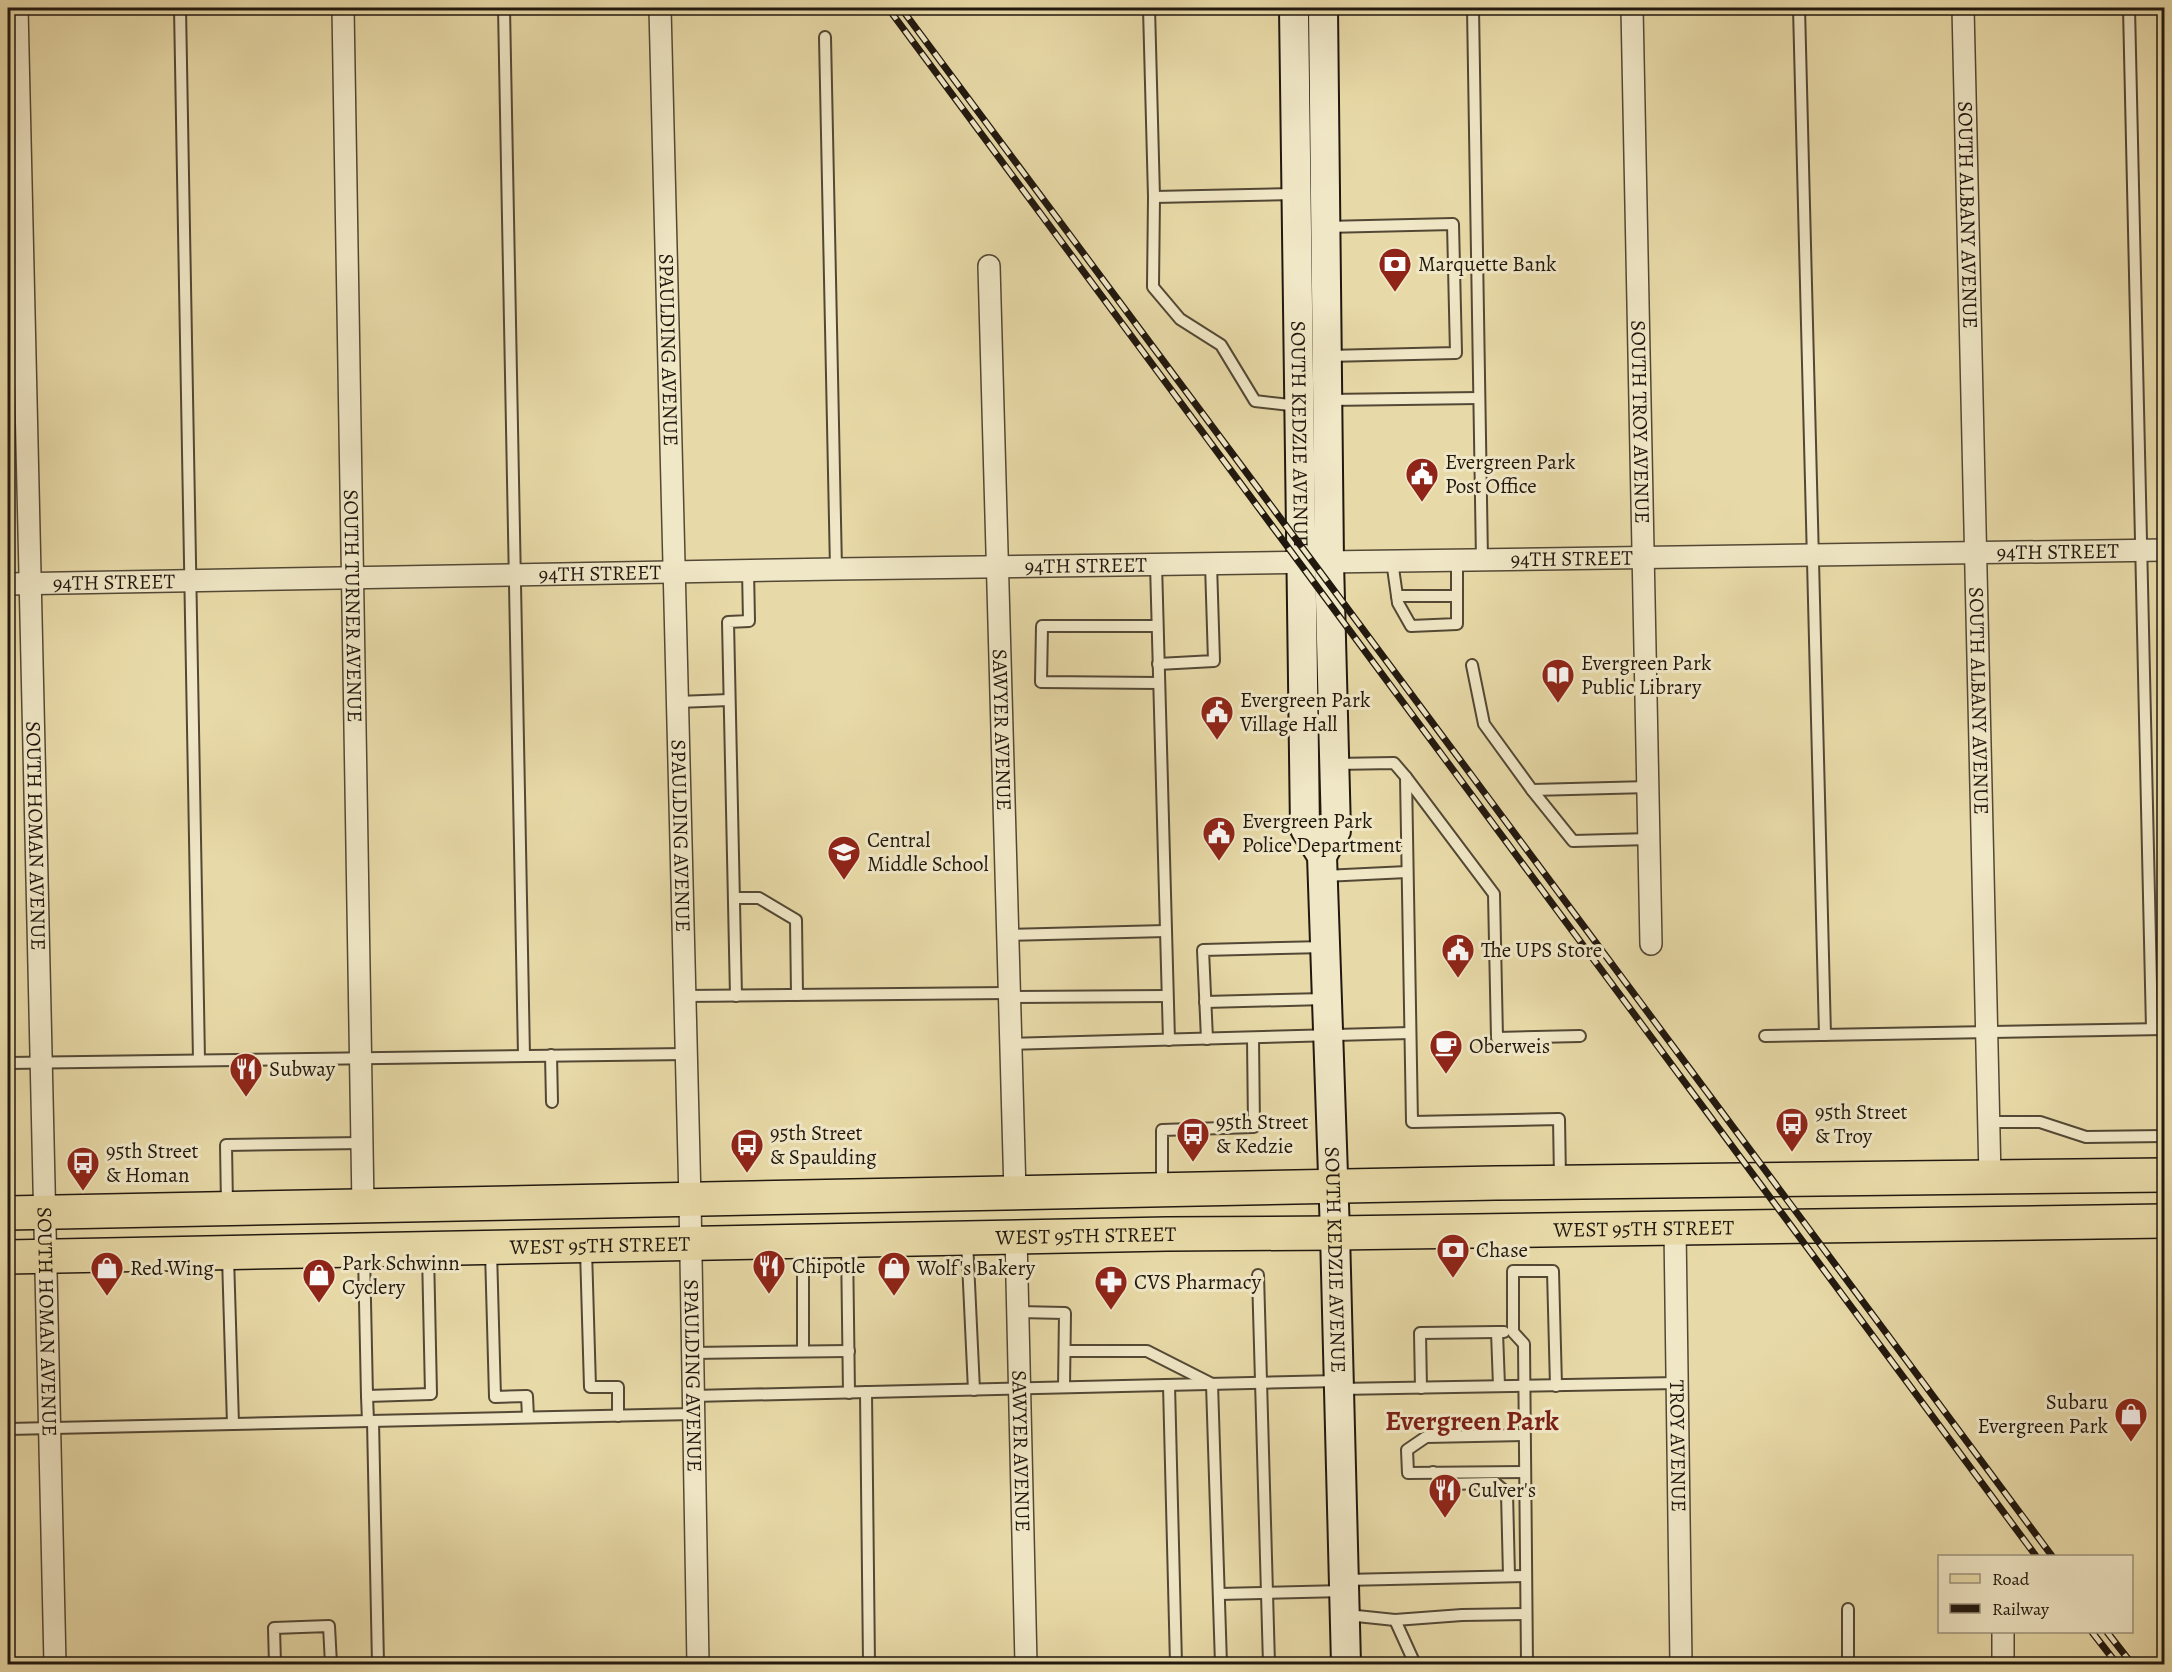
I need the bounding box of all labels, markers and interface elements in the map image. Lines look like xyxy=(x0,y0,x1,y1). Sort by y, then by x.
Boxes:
street label: SOUTH ALBANY AVENUE xyxy=(1951,101,1984,329)
bank icon: Marquette Bank xyxy=(1377,246,1413,293)
place label: Marquette Bank xyxy=(1418,250,1557,278)
street label: SPAULDING AVENUE xyxy=(652,253,685,447)
street label: SOUTH TROY AVENUE xyxy=(1624,320,1656,524)
street label: SOUTH KEDZIE AVENUE xyxy=(1284,321,1315,547)
place label: Evergreen Park Post Office xyxy=(1445,448,1576,500)
public building icon: Evergreen Park Post Office xyxy=(1404,456,1440,503)
street label: SOUTH TURNER AVENUE xyxy=(337,489,369,723)
street label: 94TH STREET xyxy=(1996,537,2120,566)
street label: 94TH STREET xyxy=(1510,544,1634,573)
street label: 94TH STREET xyxy=(1024,551,1148,580)
street label: 94TH STREET xyxy=(538,558,662,588)
street label: 94TH STREET xyxy=(53,567,176,597)
street label: SOUTH ALBANY AVENUE xyxy=(1962,587,1996,815)
street label: SAWYER AVENUE xyxy=(986,648,1018,811)
place label: Evergreen Park Public Library xyxy=(1581,649,1712,701)
library icon: Evergreen Park Public Library xyxy=(1540,657,1576,704)
place label: Evergreen Park Village Hall xyxy=(1239,686,1371,738)
public building icon: Evergreen Park Village Hall xyxy=(1199,694,1235,741)
street label: SOUTH HOMAN AVENUE xyxy=(19,721,53,951)
street label: SPAULDING AVENUE xyxy=(664,739,697,933)
place label: Evergreen Park Police Department xyxy=(1242,807,1402,859)
public building icon: Evergreen Park Police Department xyxy=(1201,815,1237,862)
place label: Central Middle School xyxy=(867,826,989,878)
school or university icon: Central Middle School xyxy=(826,834,862,881)
public building icon: The UPS Store xyxy=(1440,932,1476,979)
place label: The UPS Store xyxy=(1481,936,1602,964)
cafe icon: Oberweis xyxy=(1428,1028,1464,1075)
place label: Oberweis xyxy=(1469,1032,1550,1060)
restaurant icon: Subway xyxy=(228,1051,264,1098)
place label: Subway xyxy=(269,1055,336,1083)
place label: 95th Street & Troy xyxy=(1815,1098,1908,1150)
bus stop icon: 95th Street & Troy xyxy=(1774,1106,1810,1153)
place label: 95th Street & Kedzie xyxy=(1216,1108,1309,1160)
bus stop icon: 95th Street & Kedzie xyxy=(1175,1116,1211,1163)
place label: 95th Street & Spaulding xyxy=(770,1119,877,1171)
bus stop icon: 95th Street & Spaulding xyxy=(729,1127,765,1174)
place label: 95th Street & Homan xyxy=(106,1137,199,1189)
bus stop icon: 95th Street & Homan xyxy=(65,1145,101,1192)
street label: SOUTH KEDZIE AVENUE xyxy=(1318,1146,1353,1373)
street label: SOUTH HOMAN AVENUE xyxy=(31,1207,64,1437)
street label: WEST 95TH STREET xyxy=(1552,1213,1735,1244)
street label: WEST 95TH STREET xyxy=(994,1220,1177,1251)
street label: WEST 95TH STREET xyxy=(508,1229,691,1261)
bank icon: Chase xyxy=(1435,1232,1471,1279)
place label: Chase xyxy=(1476,1236,1528,1264)
restaurant icon: Chipotle xyxy=(751,1248,787,1295)
place label: Park Schwinn Cyclery xyxy=(342,1249,460,1301)
shop icon: Red Wing xyxy=(89,1250,125,1297)
shop icon: Wolf's Bakery xyxy=(876,1250,912,1297)
place label: Chipotle xyxy=(792,1252,865,1280)
place label: Red Wing xyxy=(130,1254,214,1282)
place label: Wolf's Bakery xyxy=(916,1254,1036,1282)
shop icon: Park Schwinn Cyclery xyxy=(301,1257,337,1304)
pharmacy icon: CVS Pharmacy xyxy=(1093,1264,1129,1311)
place label: CVS Pharmacy xyxy=(1134,1268,1262,1296)
street label: SPAULDING AVENUE xyxy=(677,1279,709,1472)
street label: SAWYER AVENUE xyxy=(1005,1370,1037,1532)
street label: TROY AVENUE xyxy=(1663,1380,1693,1512)
place label: Subaru Evergreen Park xyxy=(1978,1388,2109,1440)
shop icon: Subaru Evergreen Park xyxy=(2113,1396,2149,1443)
district label: Evergreen Park xyxy=(1385,1403,1559,1439)
restaurant icon: Culver's xyxy=(1427,1472,1463,1519)
place label: Culver's xyxy=(1468,1476,1536,1504)
legend xyxy=(1938,1555,2133,1633)
text: Road xyxy=(1992,1567,2030,1591)
text: Railway xyxy=(1992,1597,2050,1621)

